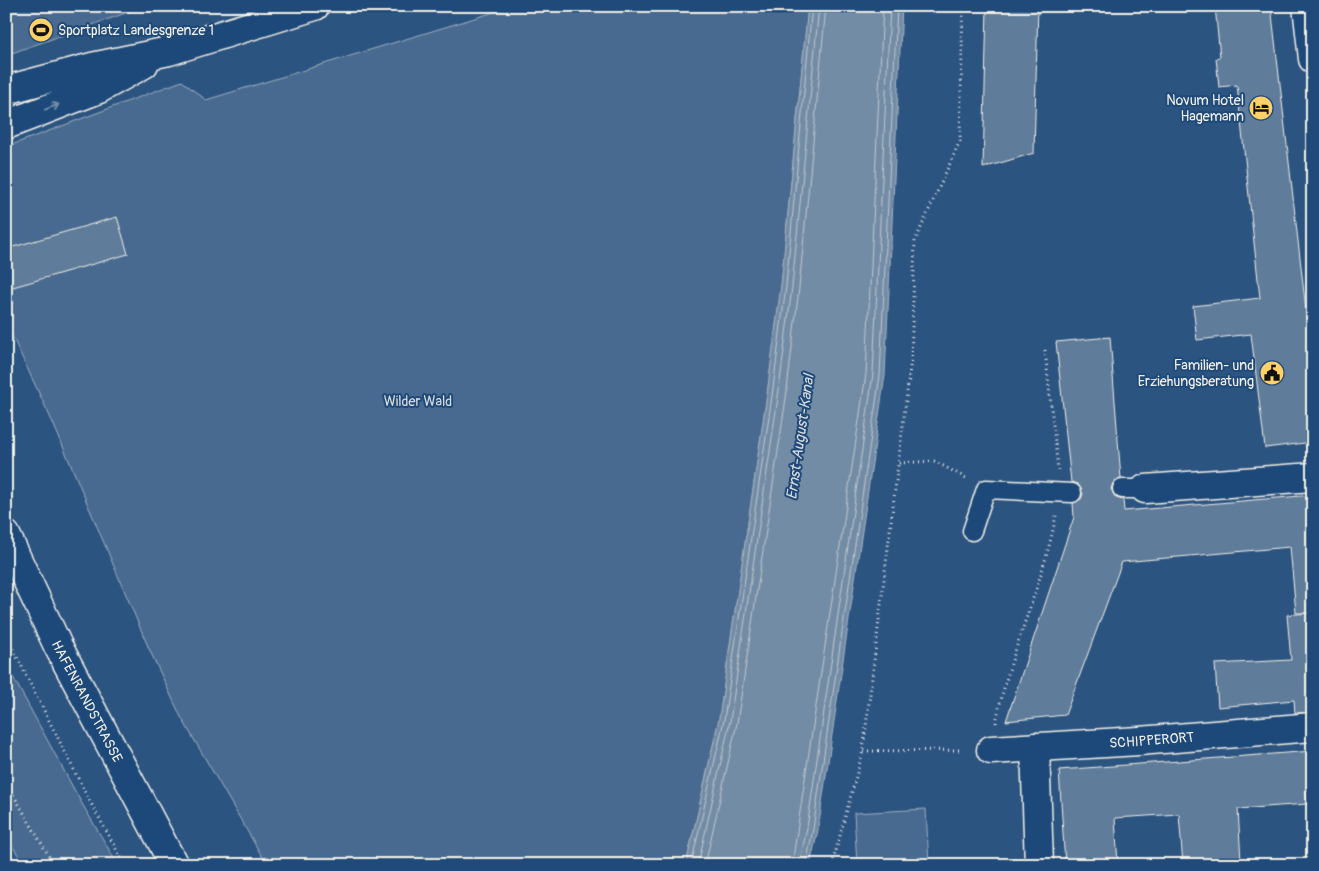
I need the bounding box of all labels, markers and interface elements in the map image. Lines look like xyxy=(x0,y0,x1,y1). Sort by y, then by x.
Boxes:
sports icon: Sportplatz Landesgrenze 1 xyxy=(28,17,54,43)
place label: Sportplatz Landesgrenze 1 xyxy=(58,22,214,39)
place label: Novum Hotel Hagemann xyxy=(1166,92,1244,125)
hotel icon: Novum Hotel Hagemann xyxy=(1248,95,1274,121)
one-way arrow xyxy=(44,102,59,112)
place label: Familien- und Erziehungsberatung xyxy=(1138,357,1254,390)
public building icon: Familien- und Erziehungsberatung xyxy=(1259,360,1285,386)
water label: Ernst-August-Kanal xyxy=(782,372,819,501)
park label: Wilder Wald xyxy=(384,393,452,410)
street label: HAFENRANDSTRASSE xyxy=(48,638,126,765)
street label: SCHIPPERORT xyxy=(1109,729,1195,752)

